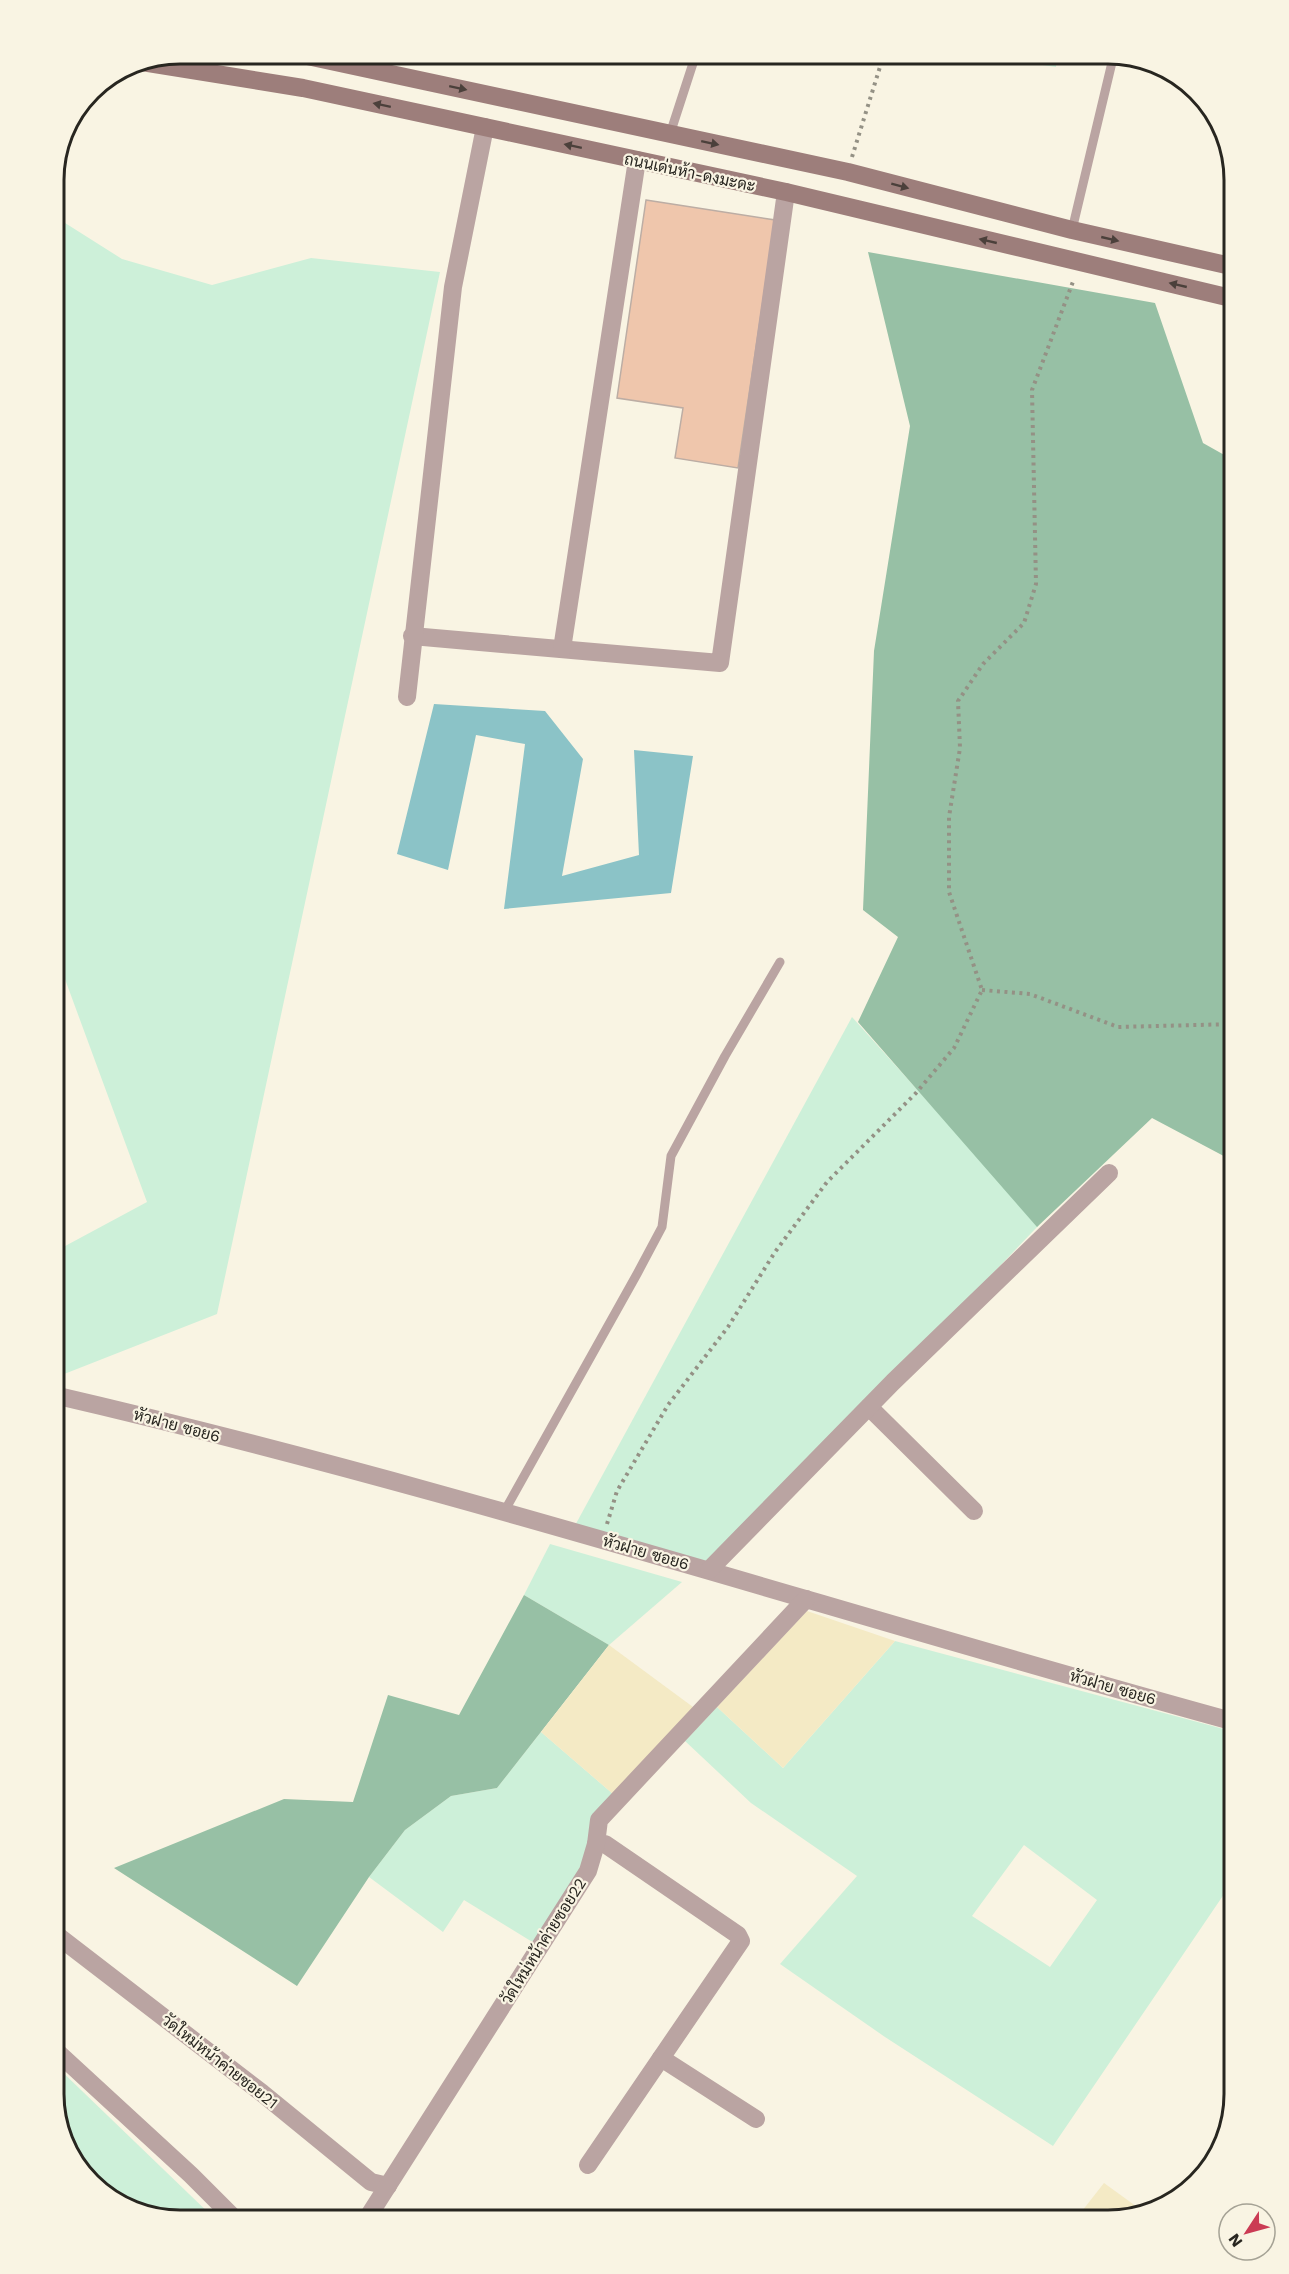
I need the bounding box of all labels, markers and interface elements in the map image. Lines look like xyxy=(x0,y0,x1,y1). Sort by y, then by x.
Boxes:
one-way arrow xyxy=(449,84,468,93)
one-way arrow xyxy=(373,100,392,109)
one-way arrow xyxy=(701,139,720,148)
one-way arrow xyxy=(564,141,582,151)
street label: ถนนเด่นห้า-ดงมะดะ xyxy=(623,148,757,196)
one-way arrow xyxy=(891,181,910,191)
one-way arrow xyxy=(1101,234,1119,244)
one-way arrow xyxy=(979,235,997,245)
one-way arrow xyxy=(1169,280,1187,290)
street label: หัวฝาย ซอย6 xyxy=(132,1404,222,1446)
street label: หัวฝาย ซอย6 xyxy=(601,1530,691,1574)
street label: หัวฝาย ซอย6 xyxy=(1068,1665,1158,1709)
street label: วัดใหม่หน้าค่ายซอย22 xyxy=(495,1873,590,2008)
street label: วัดใหม่หน้าค่ายซอย21 xyxy=(158,2009,283,2113)
north arrow xyxy=(1217,2202,1277,2262)
text: N xyxy=(1224,2230,1246,2251)

